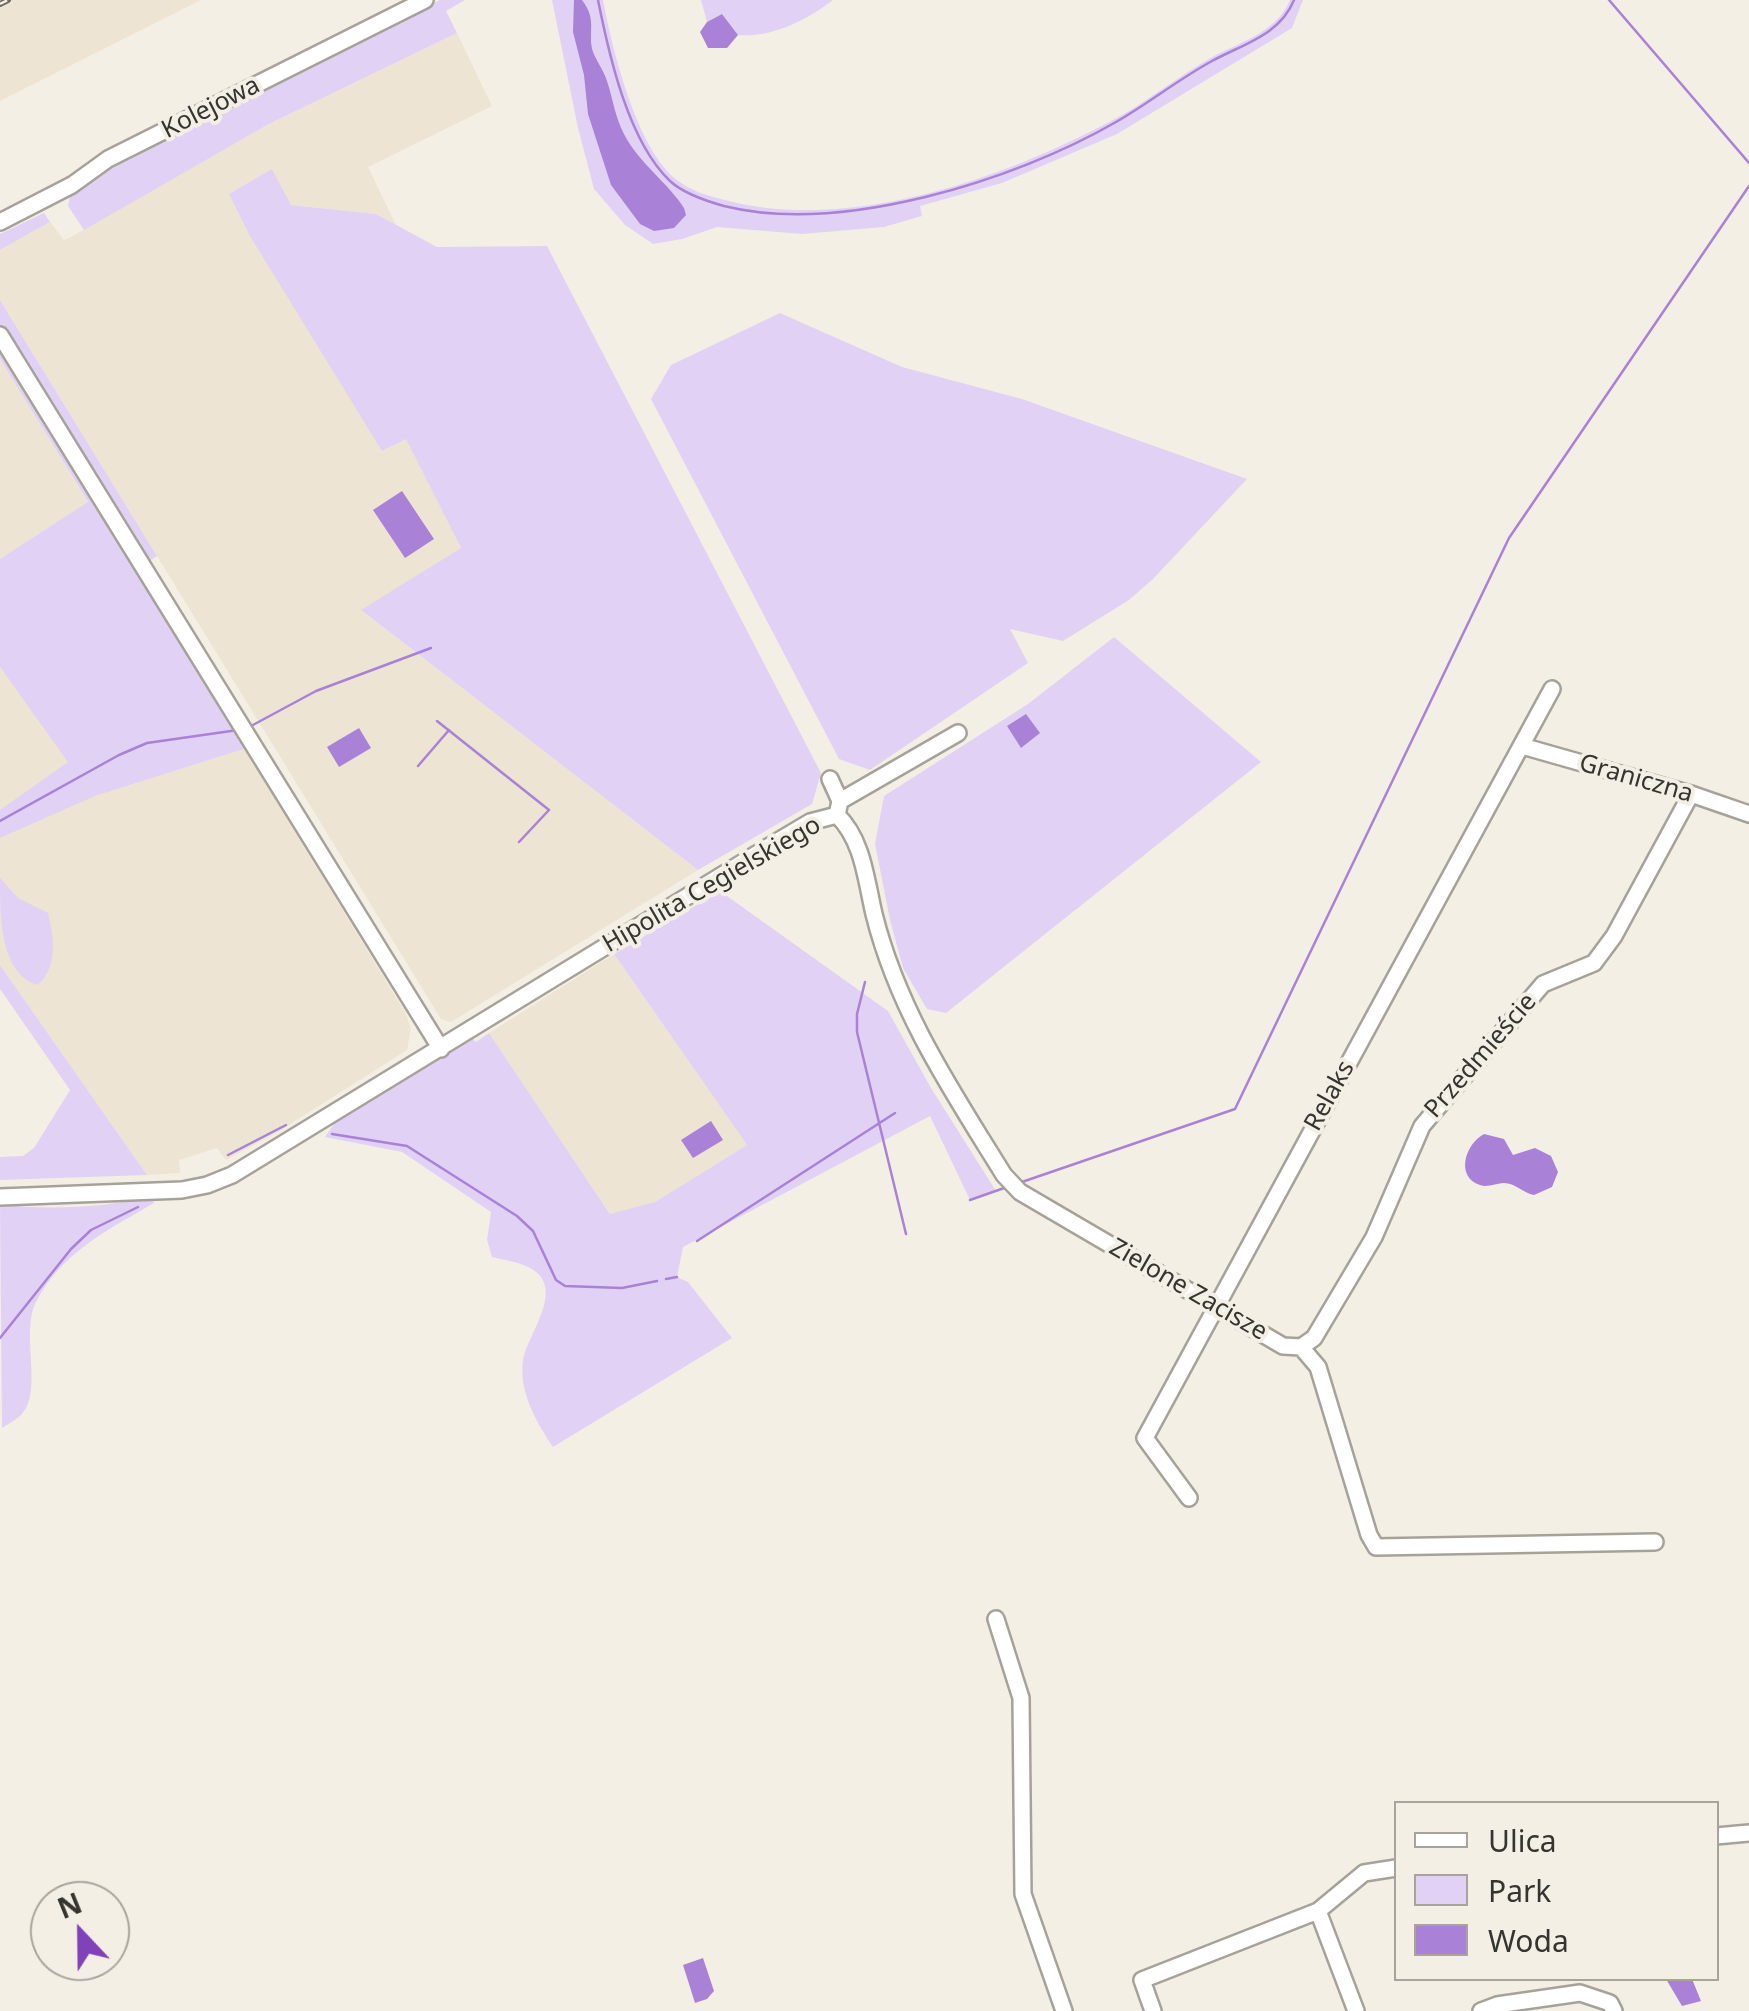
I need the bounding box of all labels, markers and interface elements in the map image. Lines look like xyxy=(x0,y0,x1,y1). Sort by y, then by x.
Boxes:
street label: Kolejowa xyxy=(157,71,265,145)
street label: Graniczna xyxy=(1576,748,1696,810)
street label: Hipolita Cegielskiego xyxy=(598,810,826,960)
street label: Przedmieście xyxy=(1419,988,1543,1124)
street label: Relaks xyxy=(1299,1056,1361,1136)
street label: Zielone Zacisze xyxy=(1104,1233,1272,1347)
legend xyxy=(1394,1801,1719,1981)
text: Ulica xyxy=(1488,1820,1557,1861)
text: Park xyxy=(1488,1870,1551,1911)
north arrow xyxy=(30,1881,130,1981)
text: N xyxy=(52,1883,87,1927)
text: Woda xyxy=(1488,1920,1569,1961)

